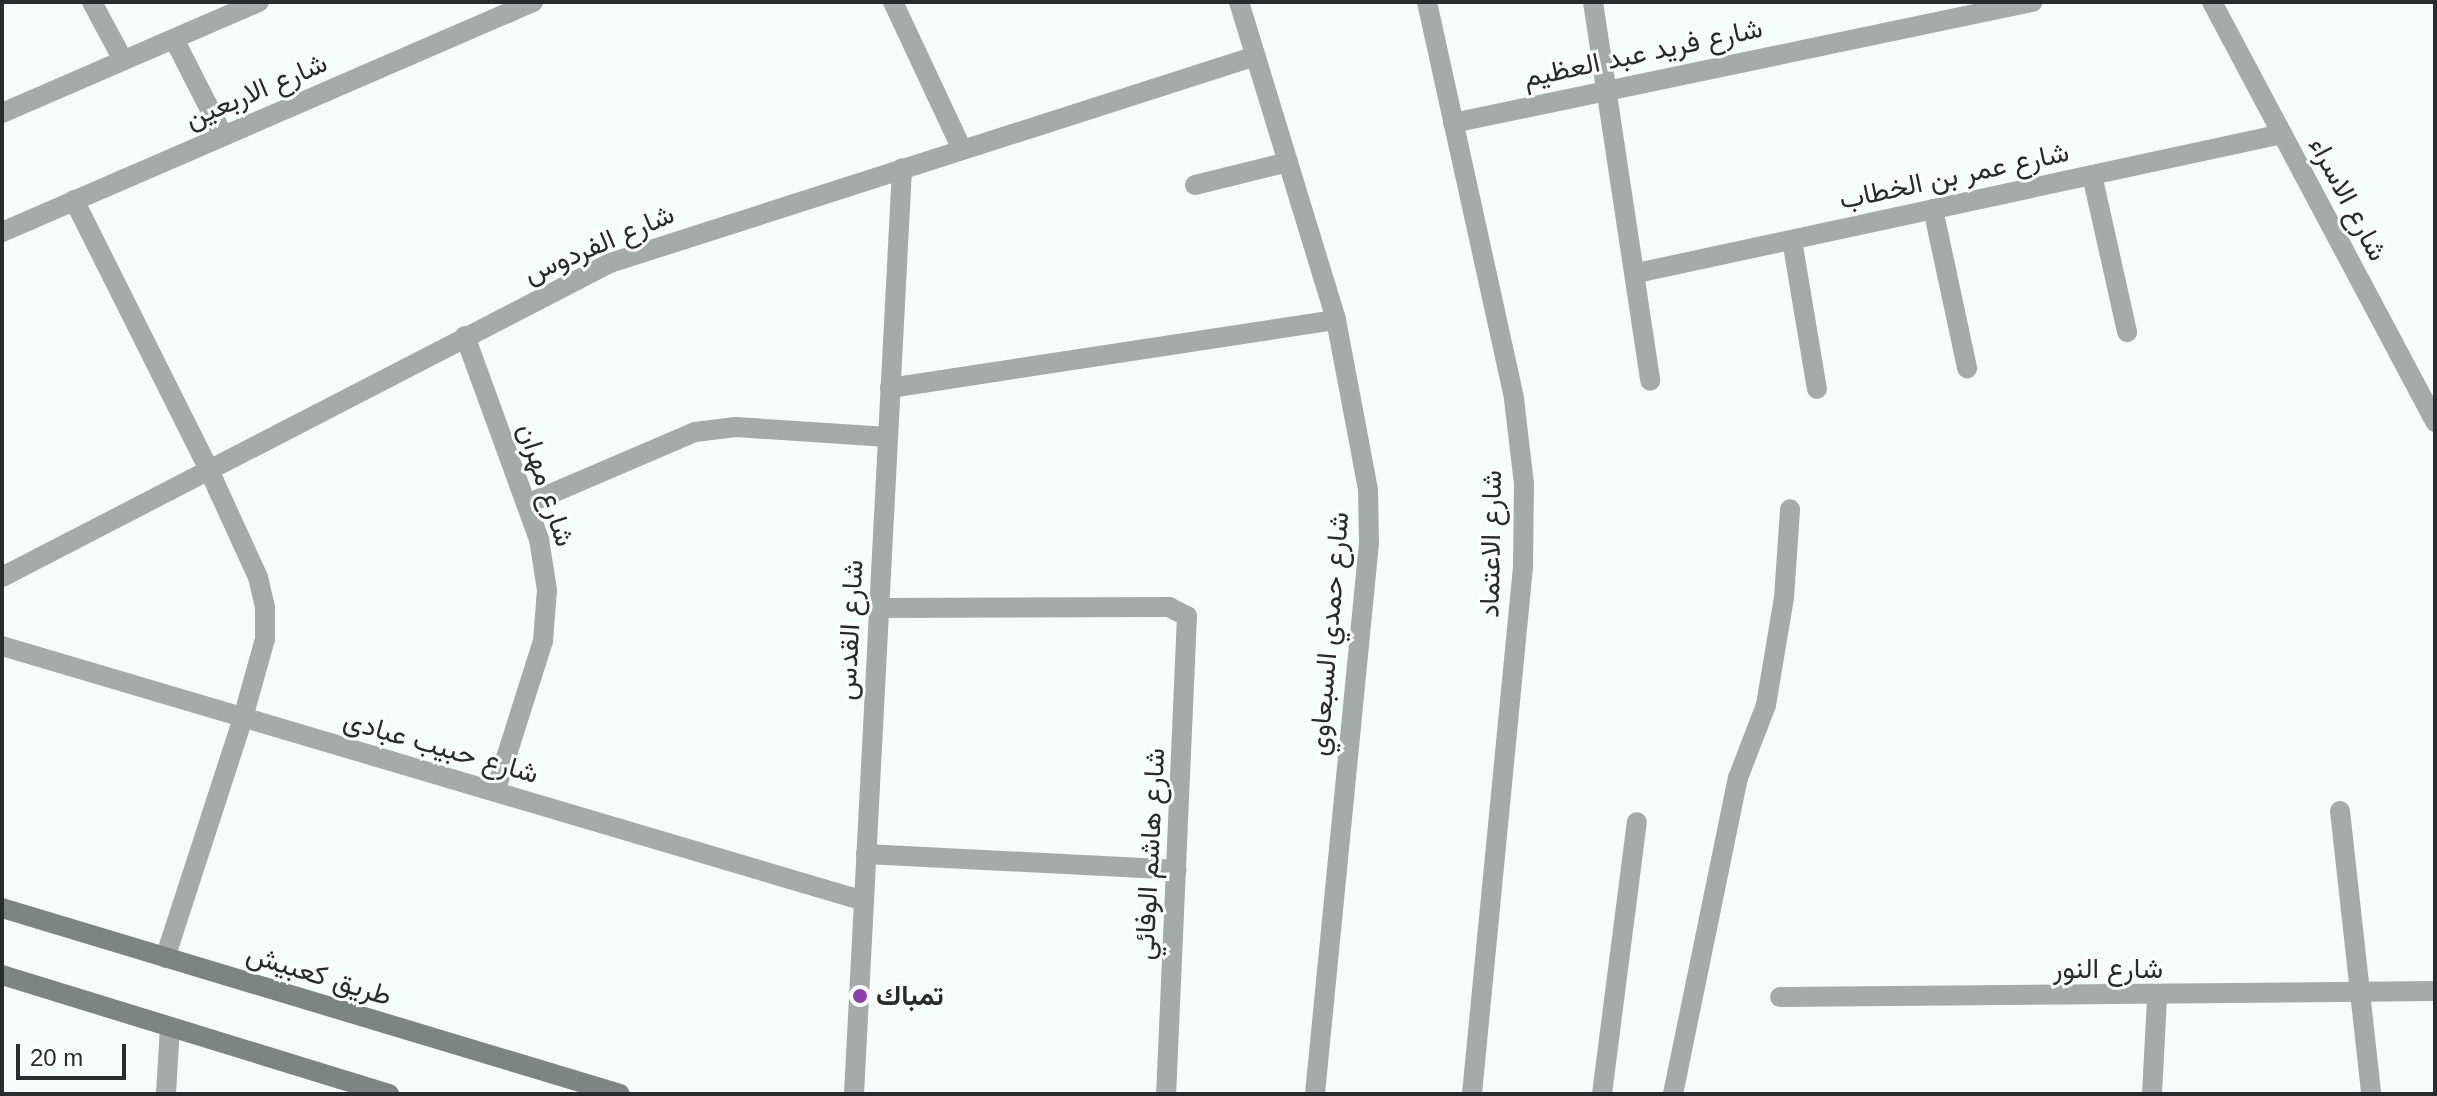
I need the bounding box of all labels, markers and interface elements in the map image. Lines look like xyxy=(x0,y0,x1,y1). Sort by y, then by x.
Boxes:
street label: شارع فريد عبد العظيم xyxy=(1520,11,1766,95)
street label: شارع الاربعين xyxy=(180,46,332,136)
street label: شارع الاسراء xyxy=(2301,131,2395,267)
street label: شارع عمر بن الخطاب xyxy=(1836,135,2072,217)
street label: شارع الفردوس xyxy=(519,197,679,291)
street label: شارع مهران xyxy=(510,419,582,551)
street label: شارع الاعتماد xyxy=(1473,470,1509,618)
street label: شارع حمدي السبعاوي xyxy=(1302,511,1356,757)
street label: شارع القدس xyxy=(830,559,870,701)
street label: شارع حبيب عبادى xyxy=(340,703,542,791)
street label: شارع هاشم الوفائي xyxy=(1128,747,1172,961)
street label: طريق كعبيش xyxy=(242,937,396,1013)
street label: شارع النور xyxy=(2053,952,2163,986)
place label: تمباك xyxy=(876,979,944,1013)
marker: تمباك xyxy=(851,987,869,1005)
scale bar xyxy=(20,1028,130,1078)
text: 20 m xyxy=(30,1044,83,1071)

